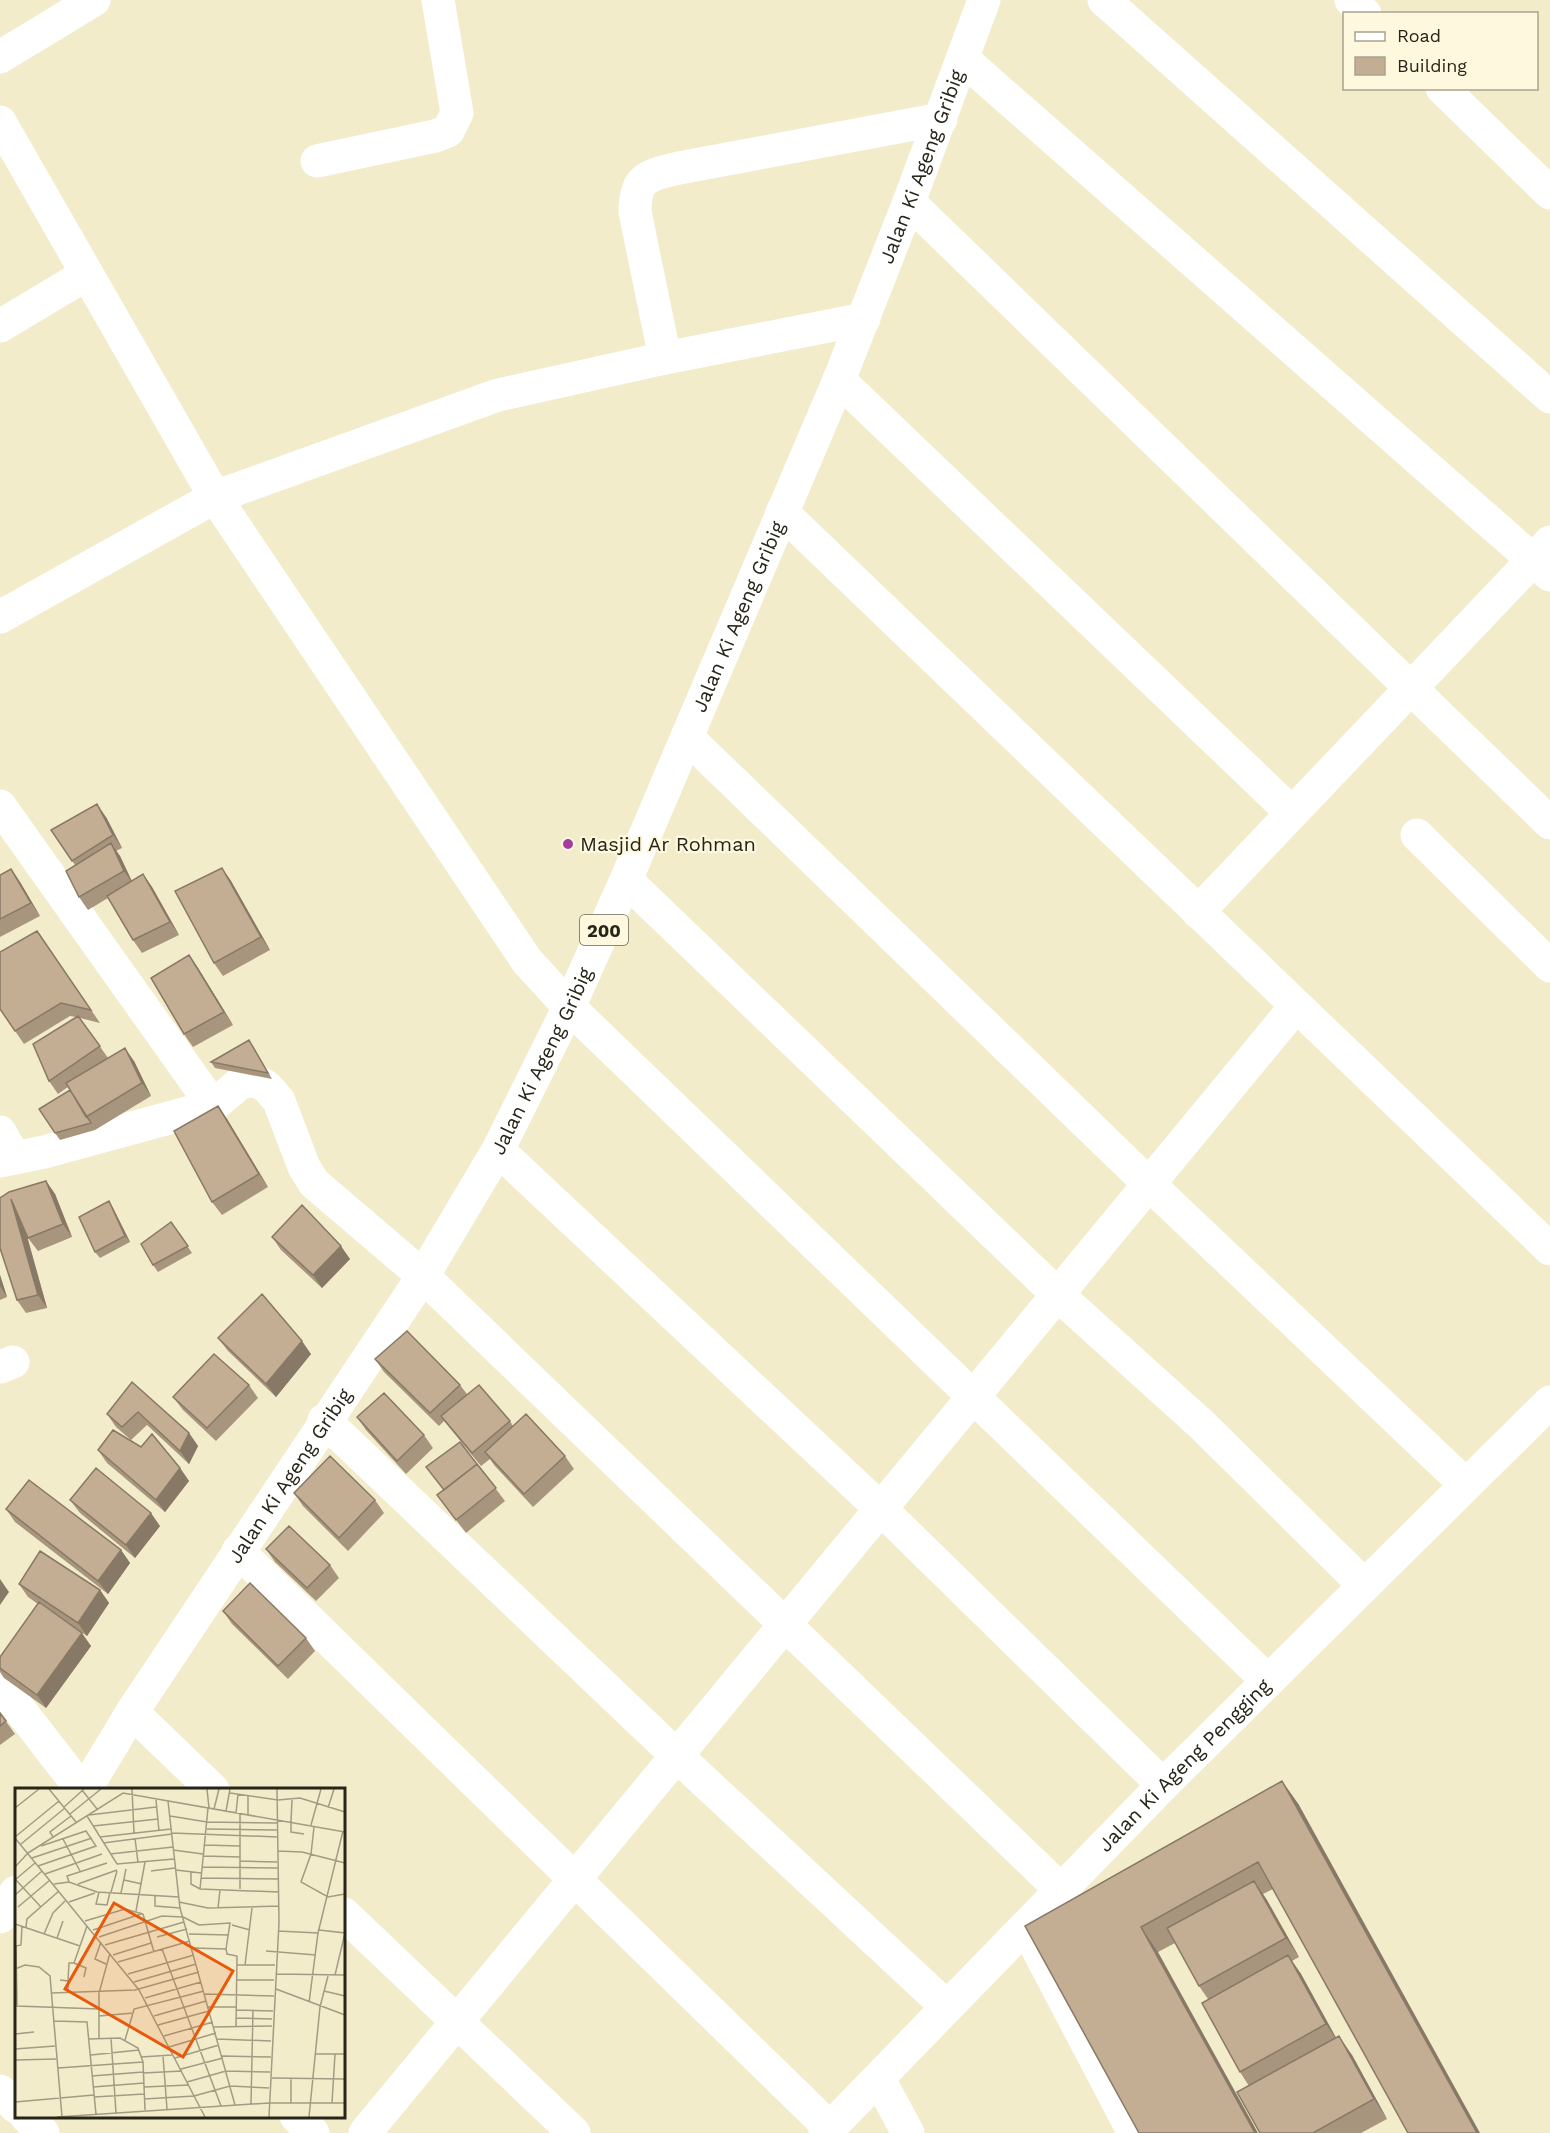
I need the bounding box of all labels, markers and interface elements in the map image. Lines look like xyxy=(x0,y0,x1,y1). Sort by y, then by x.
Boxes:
legend xyxy=(1343,12,1538,90)
text: Road xyxy=(1397,25,1441,46)
text: Building xyxy=(1397,55,1467,76)
street label: Jalan Ki Ageng Gribig xyxy=(874,66,969,267)
street label: Jalan Ki Ageng Gribig xyxy=(687,517,790,716)
place label: Masjid Ar Rohman xyxy=(580,832,756,856)
marker: Masjid Ar Rohman xyxy=(561,837,575,851)
road number: 200 xyxy=(580,915,628,945)
street label: Jalan Ki Ageng Gribig xyxy=(486,963,597,1158)
street label: Jalan Ki Ageng Gribig xyxy=(223,1384,357,1568)
street label: Jalan Ki Ageng Pengging xyxy=(1093,1673,1275,1857)
inset map xyxy=(15,1788,345,2118)

